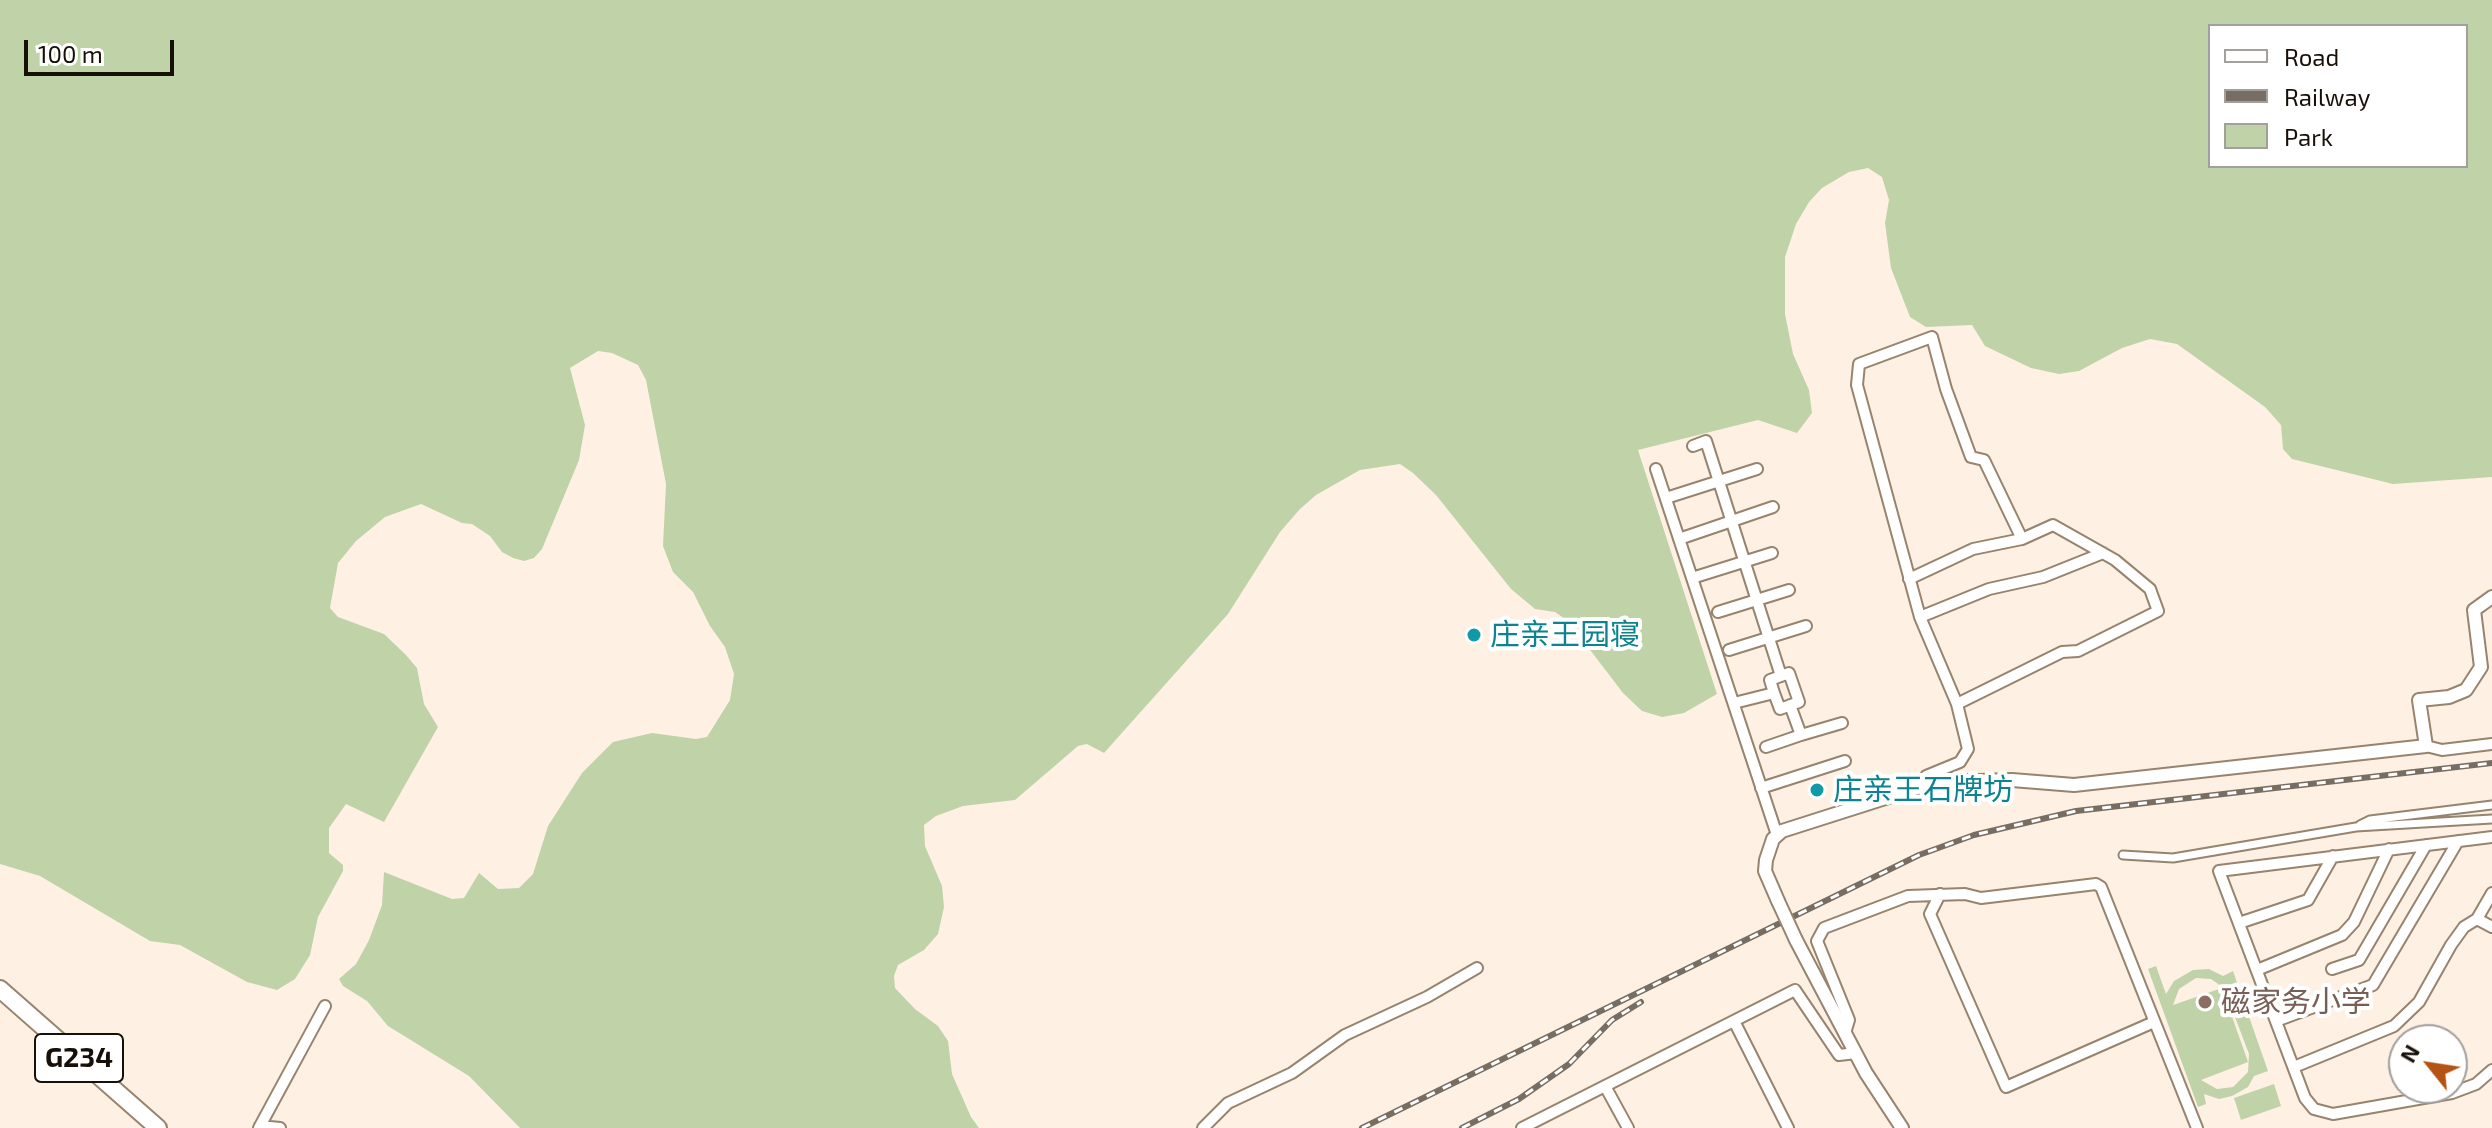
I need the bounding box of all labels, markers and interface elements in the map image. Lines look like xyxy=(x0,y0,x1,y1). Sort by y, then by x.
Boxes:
scale bar xyxy=(28,24,178,74)
legend xyxy=(2208,24,2468,168)
text: 100 m xyxy=(38,39,103,68)
text: Road xyxy=(2284,42,2339,71)
text: Railway xyxy=(2284,82,2370,111)
text: Park xyxy=(2284,122,2333,151)
place label: 庄亲王园寝 xyxy=(1490,617,1640,653)
marker: 庄亲王园寝 xyxy=(1465,626,1483,644)
place label: 庄亲王石牌坊 xyxy=(1833,772,2013,808)
marker: 庄亲王石牌坊 xyxy=(1808,781,1826,799)
place label: 磁家务小学 xyxy=(2221,984,2371,1020)
marker: 磁家务小学 xyxy=(2196,993,2214,1011)
north arrow xyxy=(2388,1024,2468,1104)
road number: G234 xyxy=(35,1034,123,1082)
text: N xyxy=(2394,1040,2424,1066)

